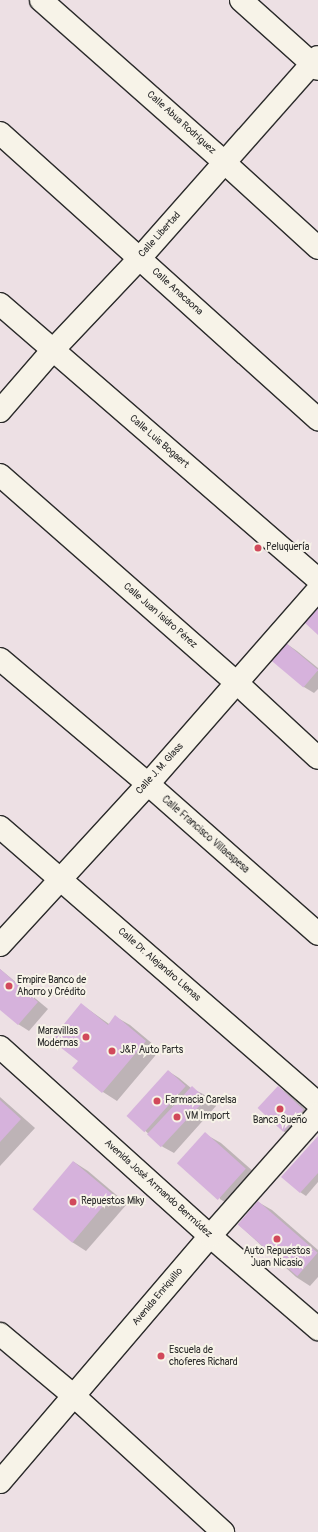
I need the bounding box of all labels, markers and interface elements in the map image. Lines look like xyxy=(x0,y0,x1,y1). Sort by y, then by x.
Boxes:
street label: Calle Abua Rodríguez xyxy=(144,89,218,157)
street label: Calle Libertad xyxy=(136,210,184,260)
street label: Calle Anacaona xyxy=(149,266,205,318)
street label: Calle Luis Bogaert xyxy=(127,413,191,471)
place label: Peluquería xyxy=(266,542,310,554)
marker: Peluquería xyxy=(253,543,263,553)
street label: Calle Juan Isidro Pérez xyxy=(121,581,199,651)
street label: Calle J. M. Glass xyxy=(134,741,186,797)
street label: Calle Francisco Villaespesa xyxy=(159,794,251,876)
street label: Calle Dr. Alejandro Llenas xyxy=(115,926,203,1004)
place label: Empire Banco de Ahorro y Crédito xyxy=(17,974,86,998)
marker: Empire Banco de Ahorro y Crédito xyxy=(4,981,14,991)
place label: Maravillas Modernas xyxy=(37,1025,78,1048)
marker: Maravillas Modernas xyxy=(81,1032,91,1042)
place label: J&P Auto Parts xyxy=(120,1045,183,1057)
marker: J&P Auto Parts xyxy=(107,1046,117,1056)
place label: Farmacia Carelsa xyxy=(165,1095,236,1107)
marker: Farmacia Carelsa xyxy=(152,1096,162,1106)
marker: Banca Sueño xyxy=(275,1104,285,1114)
place label: VM Import xyxy=(185,1111,230,1123)
marker: VM Import xyxy=(172,1112,182,1122)
place label: Banca Sueño xyxy=(253,1115,307,1127)
street label: Avenida José Armando Bermúdez xyxy=(102,1137,214,1241)
place label: Repuestos Miky xyxy=(81,1196,144,1208)
marker: Repuestos Miky xyxy=(68,1197,78,1207)
marker: Auto Repuestos Juan Nicasio xyxy=(272,1234,282,1244)
place label: Auto Repuestos Juan Nicasio xyxy=(244,1245,310,1268)
street label: Avenida Enriquillo xyxy=(130,1266,186,1328)
place label: Escuela de choferes Richard xyxy=(169,1344,238,1368)
marker: Escuela de choferes Richard xyxy=(156,1351,166,1361)

